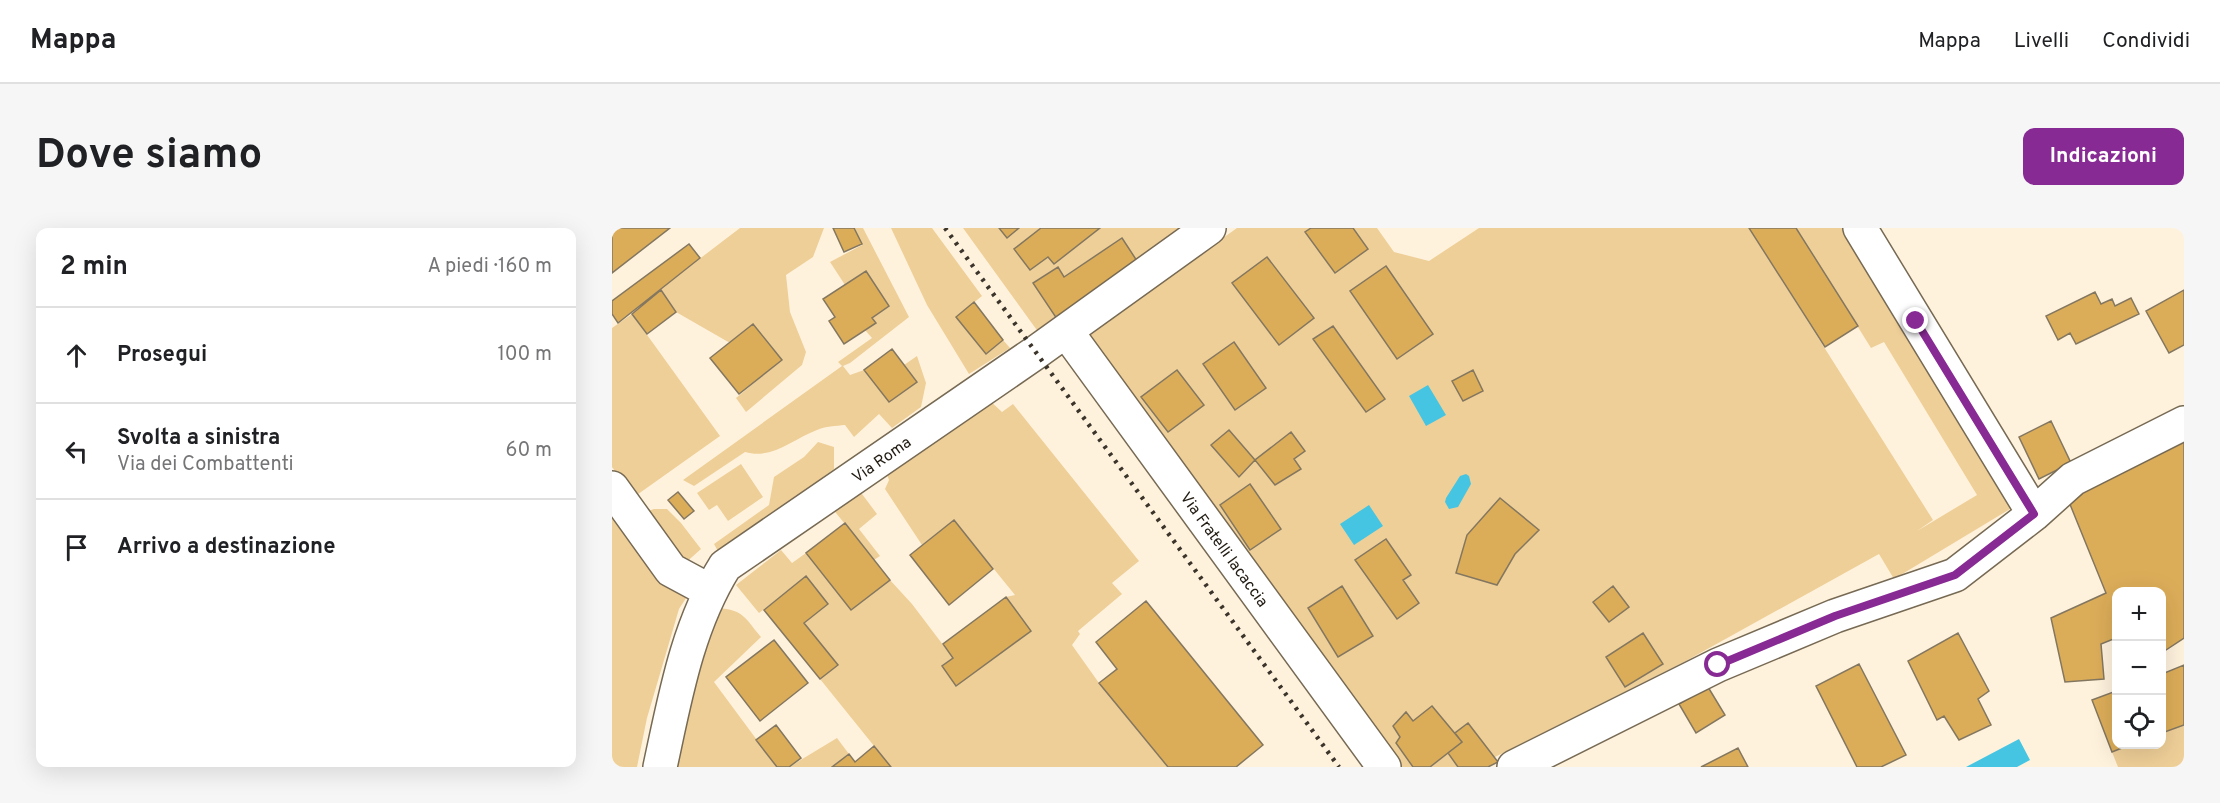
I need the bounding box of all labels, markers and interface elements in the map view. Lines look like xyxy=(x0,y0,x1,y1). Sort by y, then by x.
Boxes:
text: Mappa xyxy=(30,23,116,59)
text: Mappa xyxy=(1918,28,1981,55)
text: Livelli xyxy=(2014,28,2069,55)
text: Condividi xyxy=(2102,28,2190,55)
button: Indicazioni xyxy=(2023,128,2184,185)
text: Dove siamo xyxy=(36,130,262,183)
text: 2 min xyxy=(60,251,128,284)
text: A piedi · 160 m xyxy=(427,254,552,280)
route end xyxy=(1902,307,1928,333)
icon: ahead xyxy=(60,339,93,372)
text: Prosegui xyxy=(117,342,207,369)
text: 100 m xyxy=(497,342,552,368)
text: Svolta a sinistra xyxy=(117,425,280,452)
street label: Via Roma xyxy=(849,433,916,488)
icon: left xyxy=(60,435,93,468)
text: 60 m xyxy=(506,438,552,464)
text: Via dei Combattenti xyxy=(117,452,294,478)
street label: Via Fratelli Iacaccia xyxy=(1175,489,1272,611)
icon: arrive xyxy=(60,531,93,564)
text: Arrivo a destinazione xyxy=(117,534,335,561)
map controls xyxy=(2112,587,2166,749)
button: + xyxy=(2112,587,2166,641)
button: − xyxy=(2112,641,2166,695)
route start xyxy=(1704,651,1730,677)
button: locate xyxy=(2112,695,2166,749)

